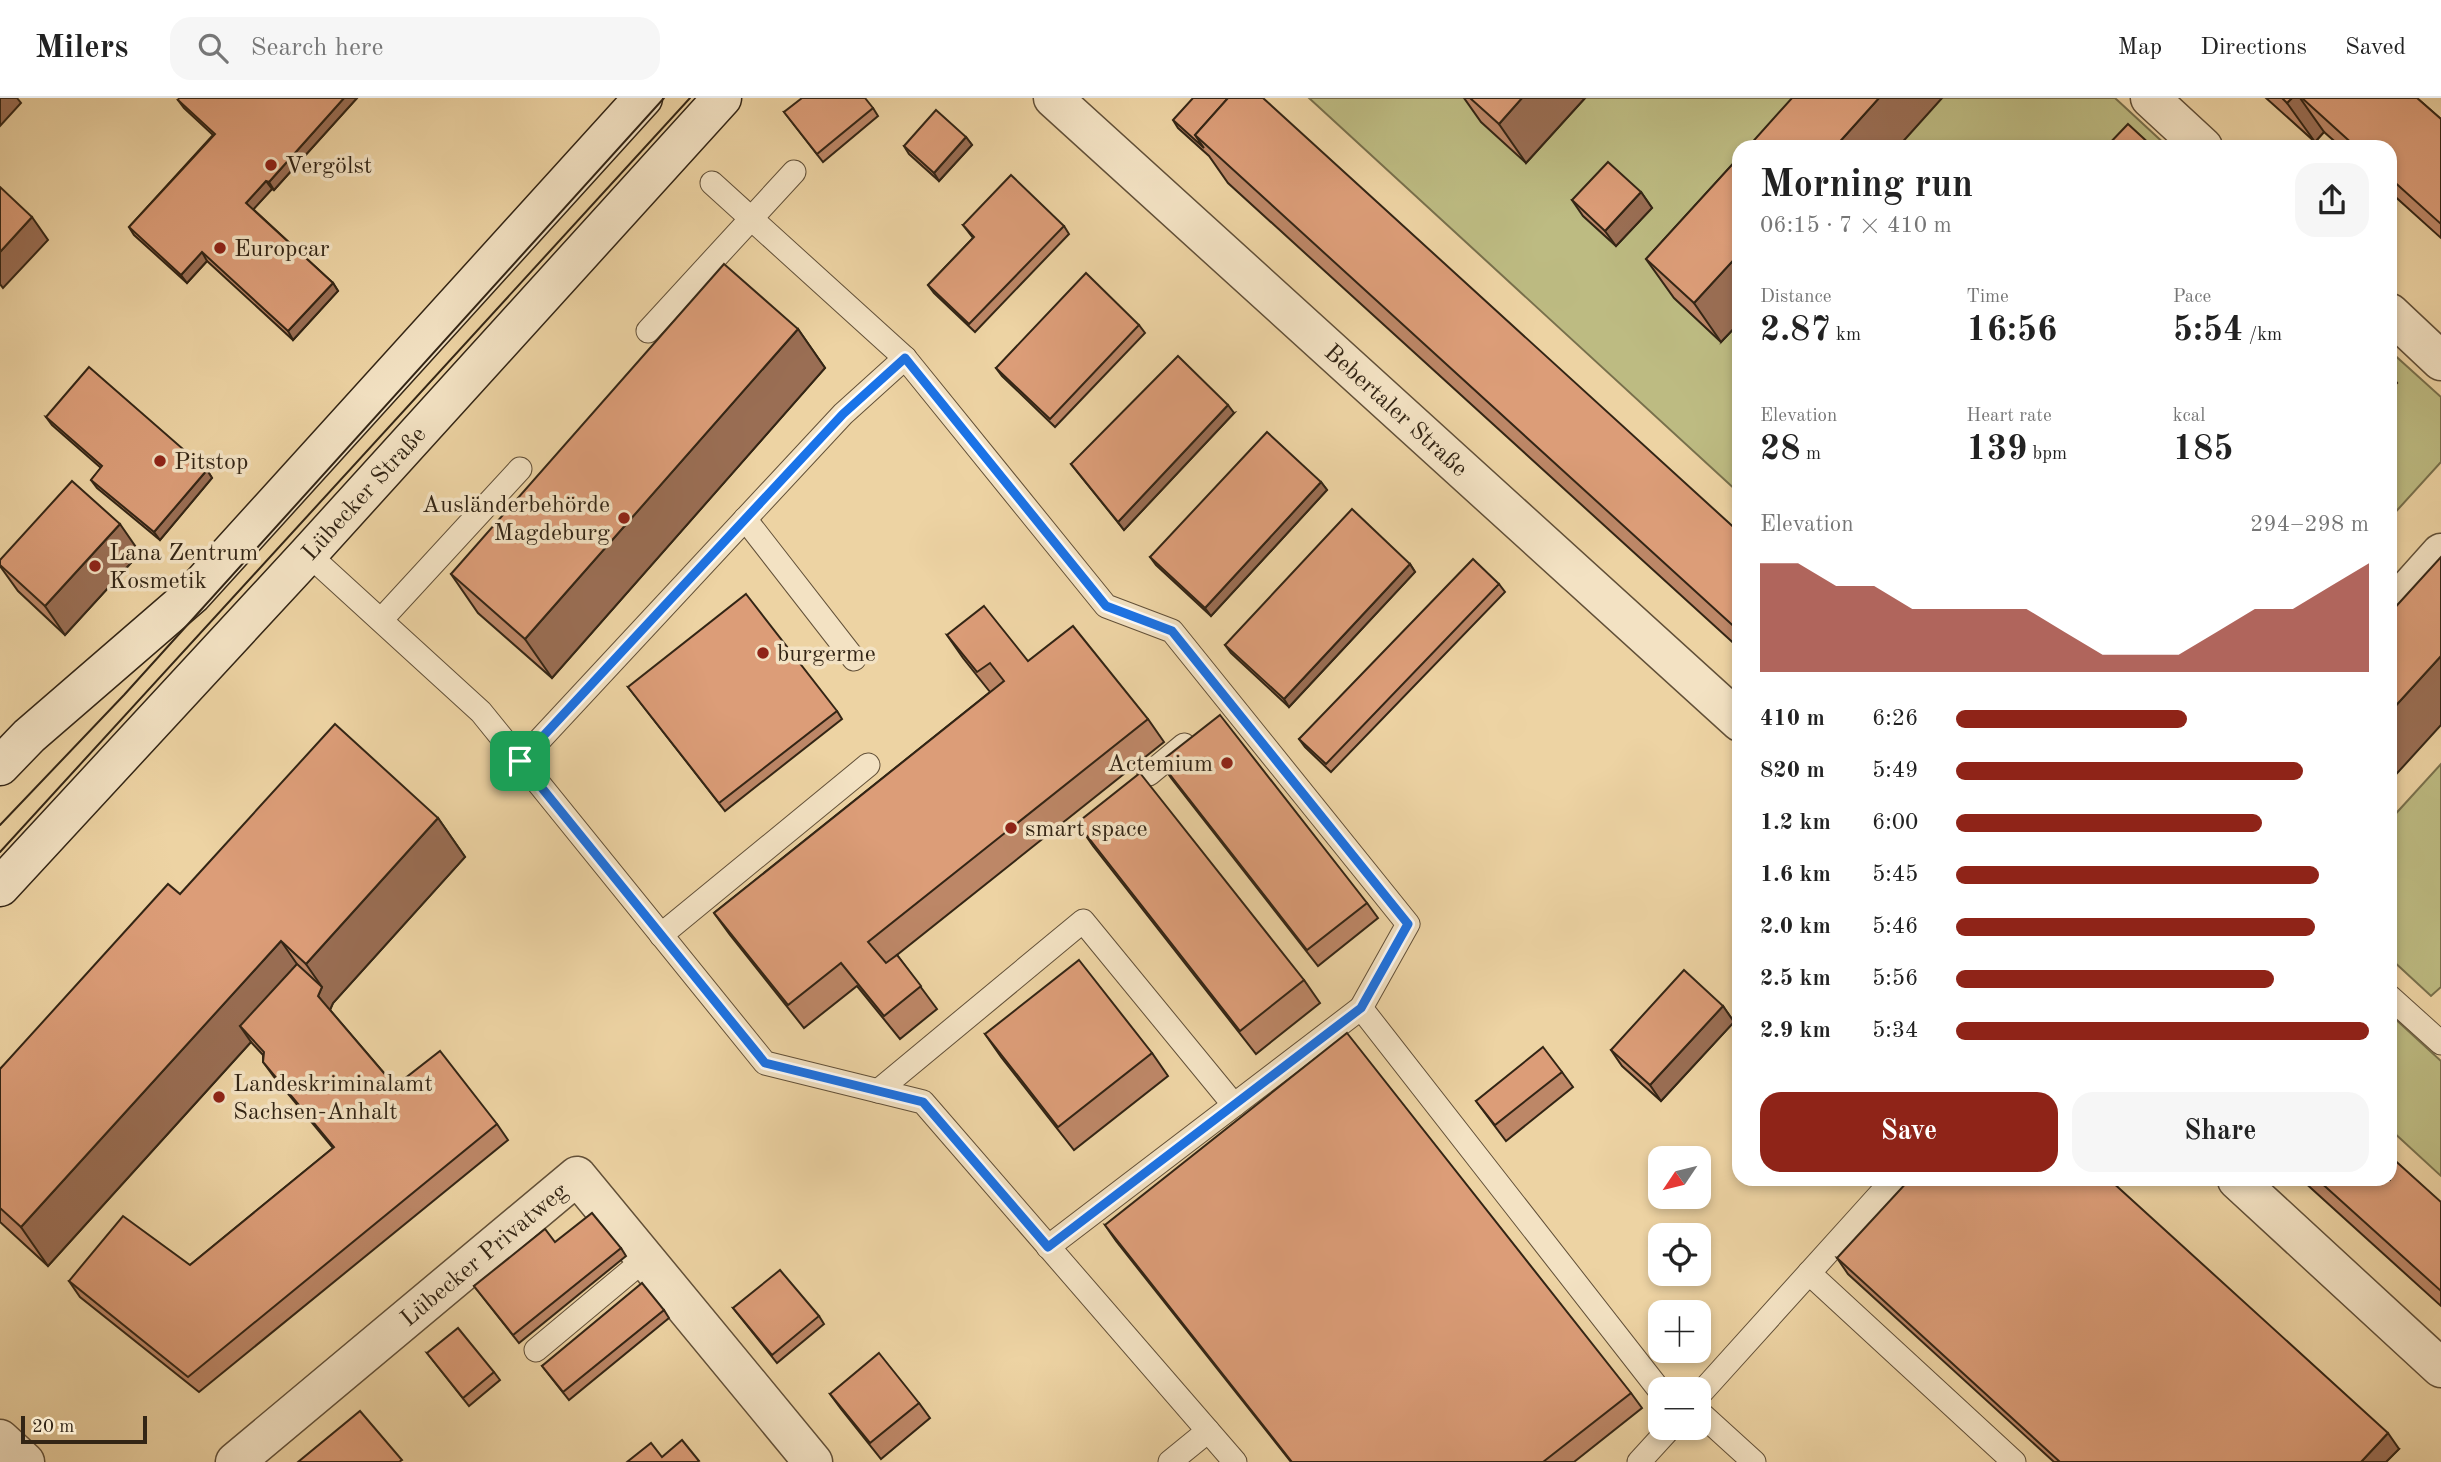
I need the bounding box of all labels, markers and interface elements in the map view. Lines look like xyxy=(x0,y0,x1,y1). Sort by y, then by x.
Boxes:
search box xyxy=(170,17,660,80)
icon: search xyxy=(194,29,232,67)
text: Milers xyxy=(35,32,128,65)
text: Search here xyxy=(250,35,383,61)
text: Map xyxy=(2118,36,2162,60)
text: Directions xyxy=(2200,36,2307,60)
text: Saved xyxy=(2345,36,2406,60)
place label: Vergölst xyxy=(285,155,372,179)
marker: Vergölst xyxy=(263,157,279,173)
button: share xyxy=(2295,163,2369,237)
text: Morning run xyxy=(1760,167,1973,205)
text: 06:15 · 7 × 410 m xyxy=(1760,214,1952,237)
place label: Europcar xyxy=(234,238,330,262)
marker: Europcar xyxy=(212,240,228,256)
text: Distance xyxy=(1760,288,1832,307)
text: Time xyxy=(1966,288,2009,307)
text: Pace xyxy=(2173,288,2211,307)
text: 2.87 xyxy=(1760,313,1831,348)
text: 16:56 xyxy=(1966,313,2057,348)
text: 5:54 xyxy=(2173,313,2243,348)
text: km xyxy=(1831,326,1861,345)
text: /km xyxy=(2243,326,2282,345)
street label: Bebertaler Straße xyxy=(1319,341,1471,482)
text: Elevation xyxy=(1760,407,1837,426)
text: Heart rate xyxy=(1966,407,2052,426)
text: kcal xyxy=(2173,407,2205,426)
street label: Lübecker Straße xyxy=(298,423,431,566)
text: 28 xyxy=(1760,432,1801,467)
text: 139 xyxy=(1966,432,2027,467)
text: 185 xyxy=(2173,432,2234,467)
text: m xyxy=(1801,445,1821,464)
text: bpm xyxy=(2027,445,2067,464)
place label: Pitstop xyxy=(174,451,248,475)
marker: Pitstop xyxy=(152,453,168,469)
place label: Ausländerbehörde Magdeburg xyxy=(422,494,610,546)
marker: Ausländerbehörde Magdeburg xyxy=(616,510,632,526)
text: Elevation xyxy=(1760,513,1854,536)
text: 294–298 m xyxy=(2250,513,2369,536)
place label: Lana Zentrum Kosmetik xyxy=(109,542,258,594)
marker: Lana Zentrum Kosmetik xyxy=(87,558,103,574)
place label: burgerme xyxy=(777,643,876,667)
marker: burgerme xyxy=(755,645,771,661)
text: 410 m xyxy=(1760,707,1825,730)
text: 6:26 xyxy=(1872,707,1918,730)
pin xyxy=(490,731,550,791)
icon: arrive xyxy=(501,742,539,780)
place label: Actemium xyxy=(1107,753,1213,777)
marker: Actemium xyxy=(1219,755,1235,771)
text: 820 m xyxy=(1760,759,1825,782)
text: 5:49 xyxy=(1872,759,1918,782)
text: 1.2 km xyxy=(1760,811,1831,834)
text: 6:00 xyxy=(1872,811,1918,834)
place label: smart space xyxy=(1025,818,1148,842)
marker: smart space xyxy=(1003,820,1019,836)
text: 1.6 km xyxy=(1760,863,1831,886)
text: 5:45 xyxy=(1872,863,1918,886)
text: 2.0 km xyxy=(1760,915,1831,938)
text: 5:46 xyxy=(1872,915,1918,938)
text: 2.5 km xyxy=(1760,967,1831,990)
text: 5:56 xyxy=(1872,967,1918,990)
text: 2.9 km xyxy=(1760,1019,1831,1042)
text: 5:34 xyxy=(1872,1019,1918,1042)
place label: Landeskriminalamt Sachsen-Anhalt xyxy=(233,1073,433,1125)
marker: Landeskriminalamt Sachsen-Anhalt xyxy=(211,1089,227,1105)
button: Save xyxy=(1760,1092,2058,1172)
button: Share xyxy=(2072,1092,2369,1172)
north arrow xyxy=(1648,1146,1712,1209)
map controls xyxy=(1648,1146,1711,1440)
street label: Lübecker Privatweg xyxy=(397,1179,573,1332)
button: locate xyxy=(1648,1223,1711,1286)
button: + xyxy=(1648,1300,1711,1363)
button: − xyxy=(1648,1377,1711,1440)
scale bar xyxy=(21,1413,147,1445)
text: 20 m xyxy=(32,1418,74,1437)

